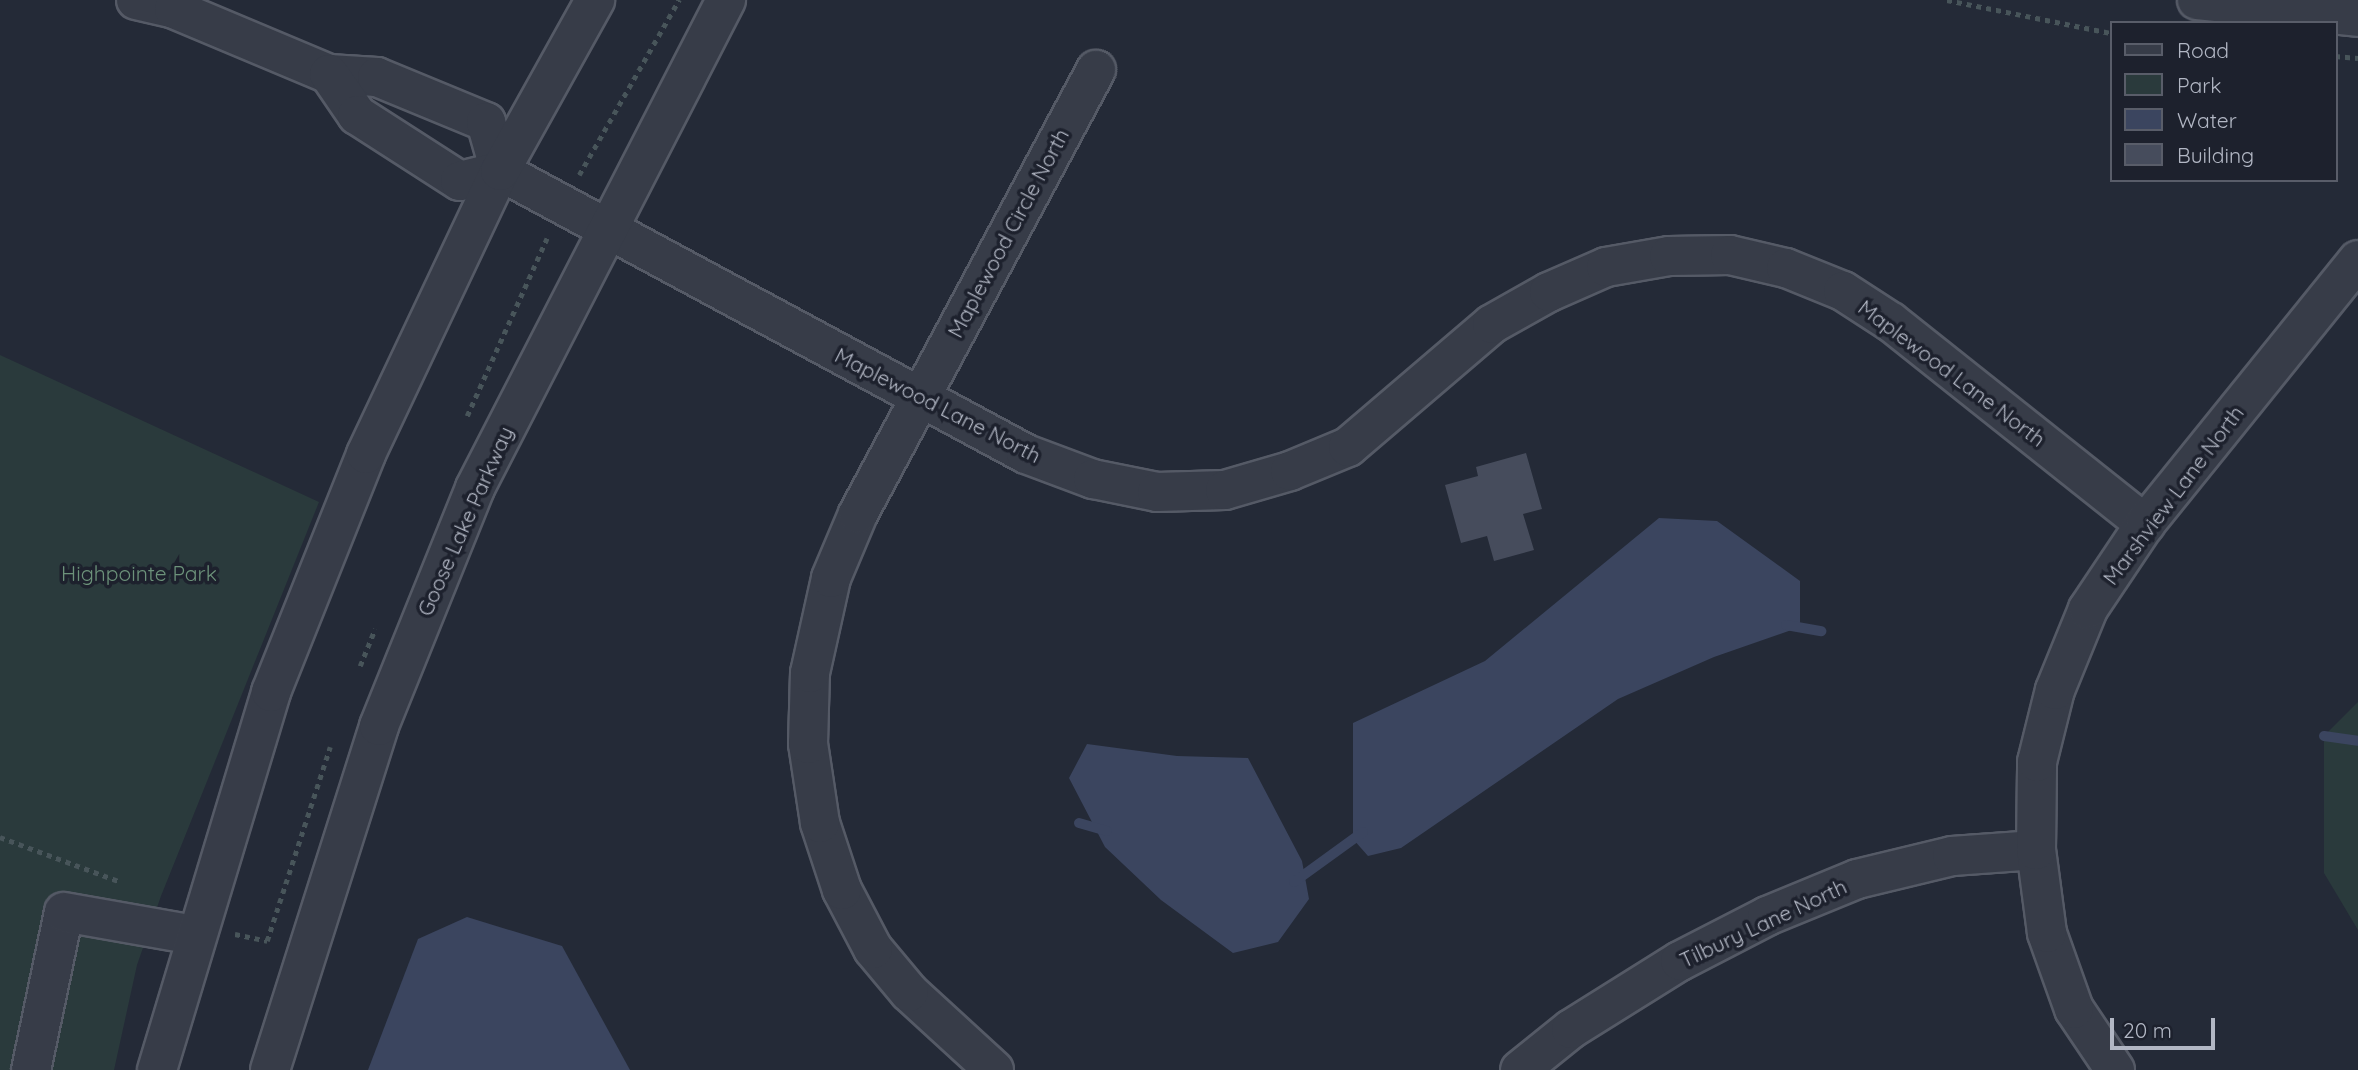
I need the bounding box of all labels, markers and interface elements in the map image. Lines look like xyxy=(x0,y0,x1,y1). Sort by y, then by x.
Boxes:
legend xyxy=(2110,21,2337,182)
text: Road xyxy=(2177,37,2229,63)
text: Park xyxy=(2177,72,2221,98)
text: Water xyxy=(2177,107,2237,133)
street label: Maplewood Circle North xyxy=(942,124,1074,342)
text: Building xyxy=(2177,142,2254,168)
street label: Maplewood Lane North xyxy=(1854,294,2050,452)
street label: Maplewood Lane North xyxy=(831,342,1045,468)
street label: Marshview Lane North xyxy=(2097,401,2249,589)
street label: Goose Lake Parkway xyxy=(412,422,518,620)
park label: Highpointe Park xyxy=(61,560,217,586)
street label: Tilbury Lane North xyxy=(1676,873,1850,973)
scale bar xyxy=(2113,1004,2218,1048)
text: 20 m xyxy=(2123,1017,2172,1043)

